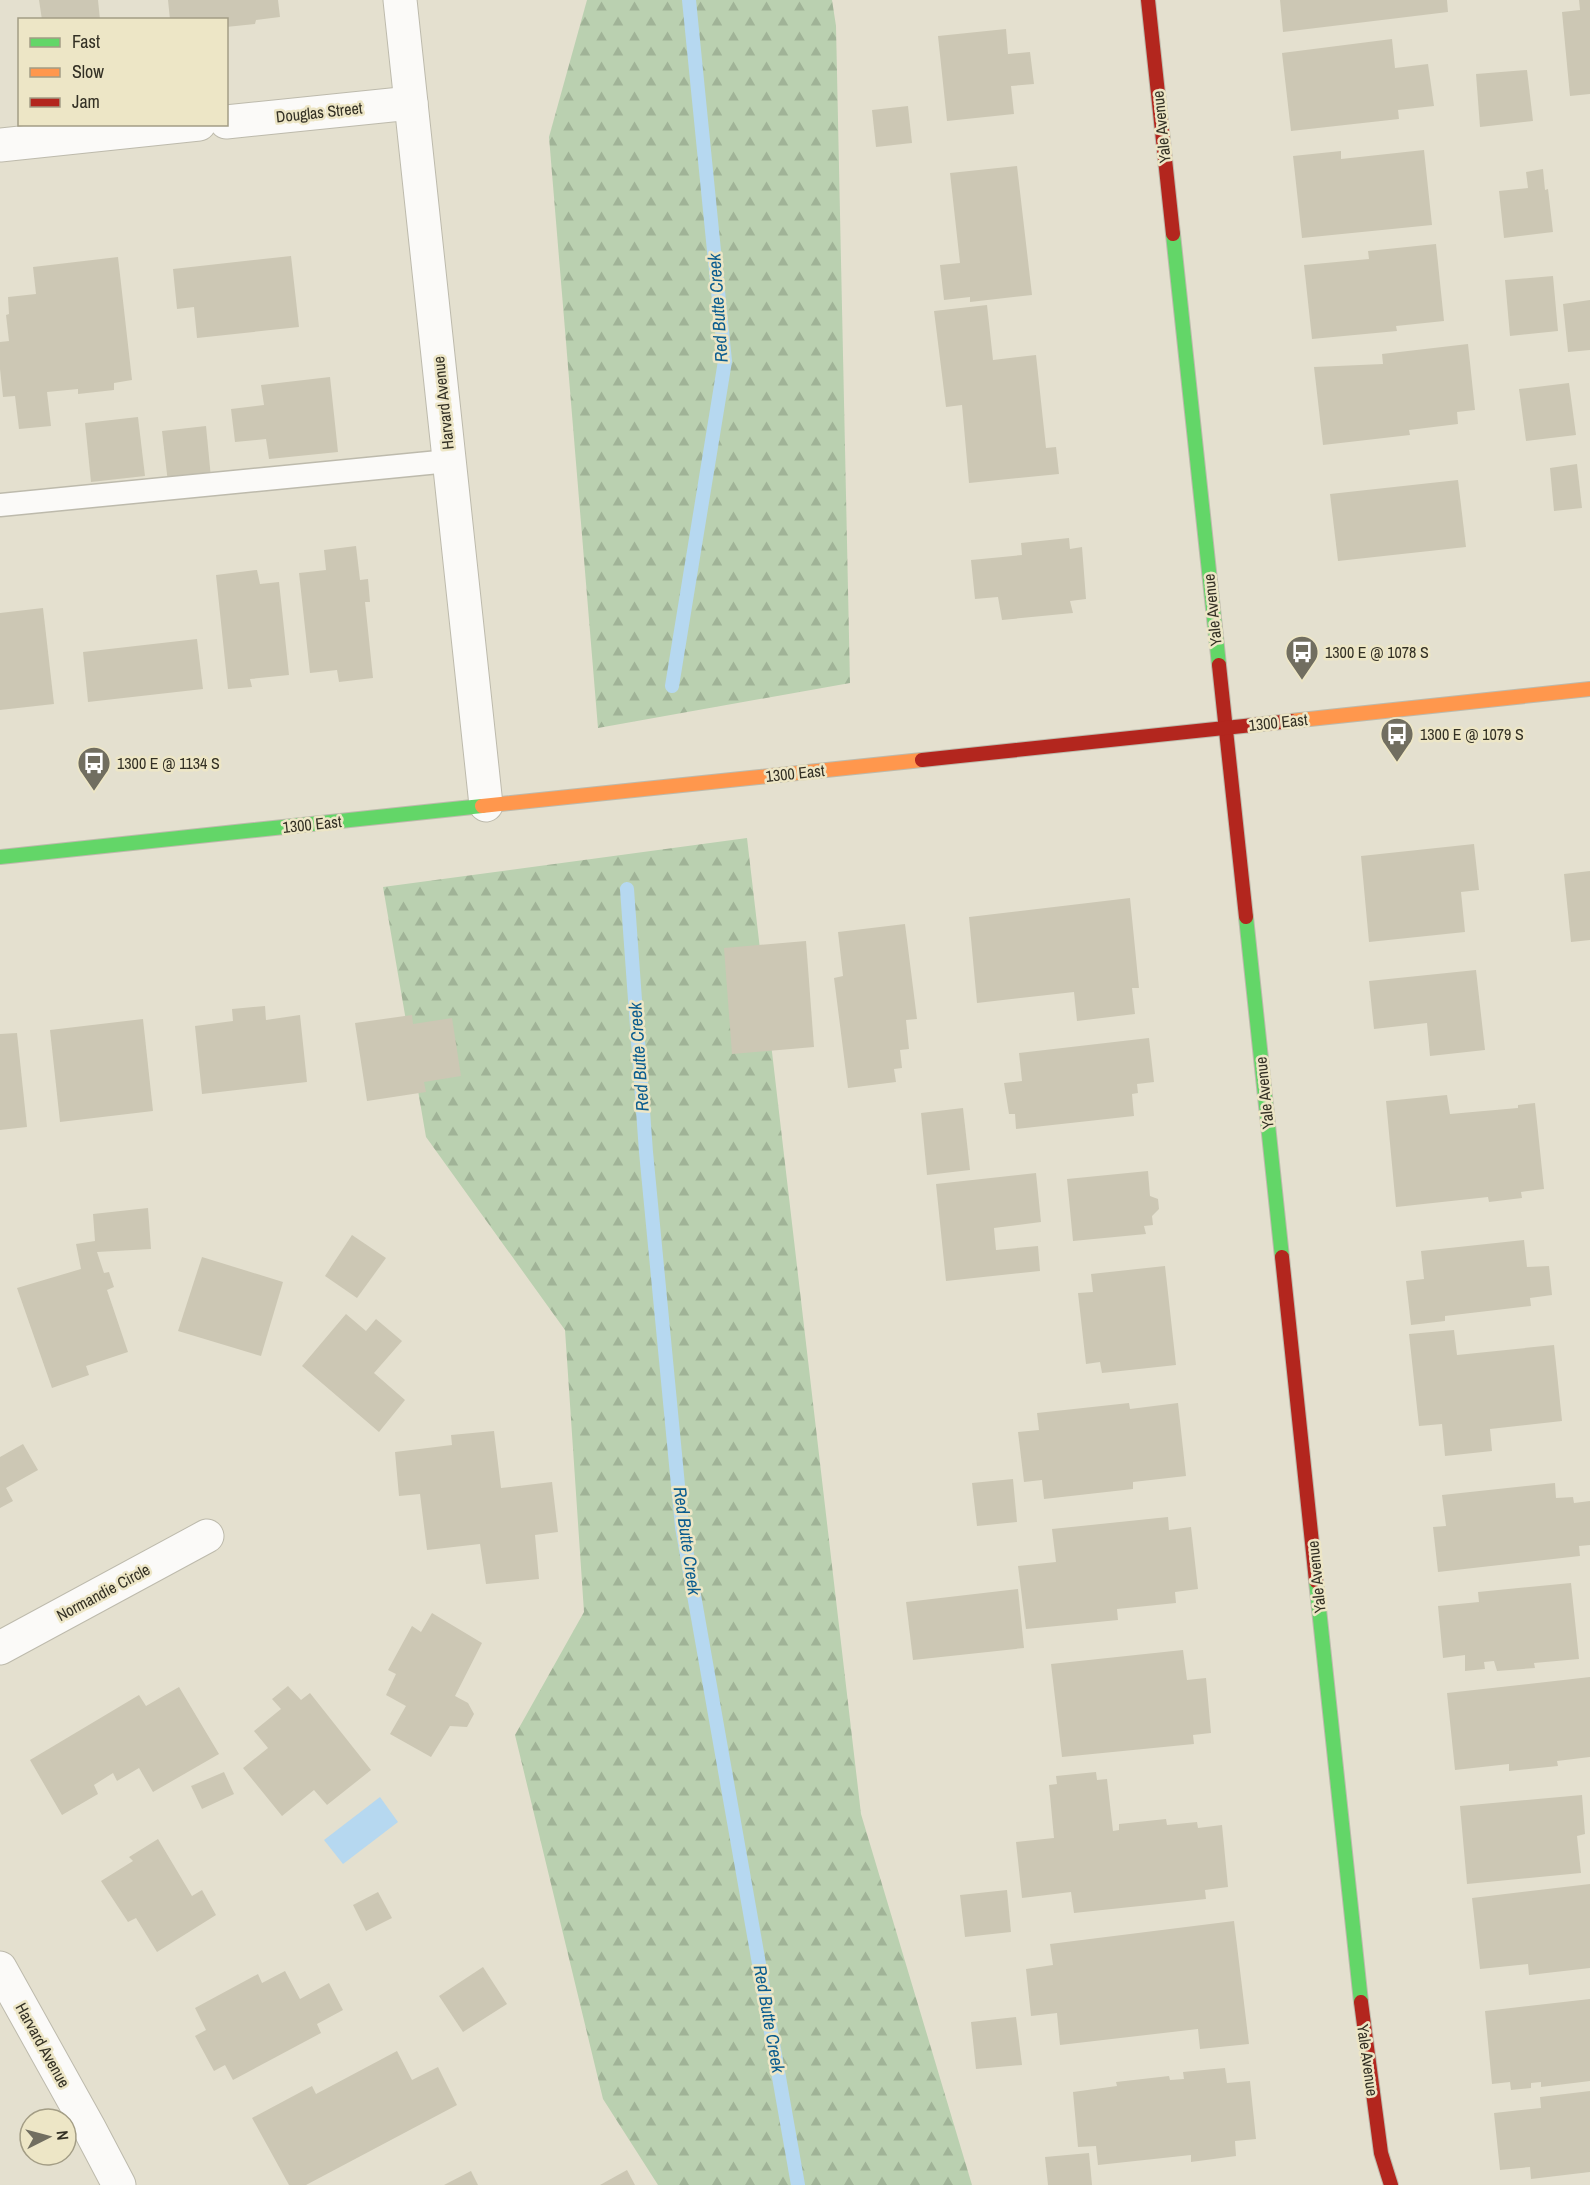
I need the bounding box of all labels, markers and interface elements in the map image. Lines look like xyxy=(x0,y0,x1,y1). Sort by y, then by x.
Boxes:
legend xyxy=(18,18,228,126)
text: Fast xyxy=(72,29,100,54)
text: Slow xyxy=(72,59,104,84)
text: Jam xyxy=(72,89,100,114)
street label: Yale Avenue xyxy=(1146,90,1176,164)
street label: Douglas Street xyxy=(275,96,364,127)
water label: Red Butte Creek xyxy=(701,252,734,363)
street label: Harvard Avenue xyxy=(427,355,459,451)
street label: Yale Avenue xyxy=(1197,573,1227,647)
bus stop icon: 1300 E @ 1078 S xyxy=(1284,634,1320,681)
place label: 1300 E @ 1078 S xyxy=(1325,641,1429,663)
street label: 1300 East xyxy=(1247,708,1309,736)
bus stop icon: 1300 E @ 1079 S xyxy=(1379,716,1415,763)
place label: 1300 E @ 1079 S xyxy=(1420,723,1524,745)
bus stop icon: 1300 E @ 1134 S xyxy=(76,745,112,792)
place label: 1300 E @ 1134 S xyxy=(117,752,220,774)
street label: 1300 East xyxy=(764,759,826,787)
street label: 1300 East xyxy=(281,810,343,838)
water label: Red Butte Creek xyxy=(622,1001,655,1112)
street label: Yale Avenue xyxy=(1249,1056,1279,1130)
water label: Red Butte Creek xyxy=(668,1485,708,1597)
street label: Yale Avenue xyxy=(1301,1540,1331,1614)
street label: Normandie Circle xyxy=(52,1558,154,1626)
water label: Red Butte Creek xyxy=(748,1963,791,2075)
street label: Harvard Avenue xyxy=(11,1999,75,2091)
street label: Yale Avenue xyxy=(1352,2023,1384,2097)
north arrow xyxy=(18,2107,78,2167)
text: N xyxy=(51,2130,74,2141)

